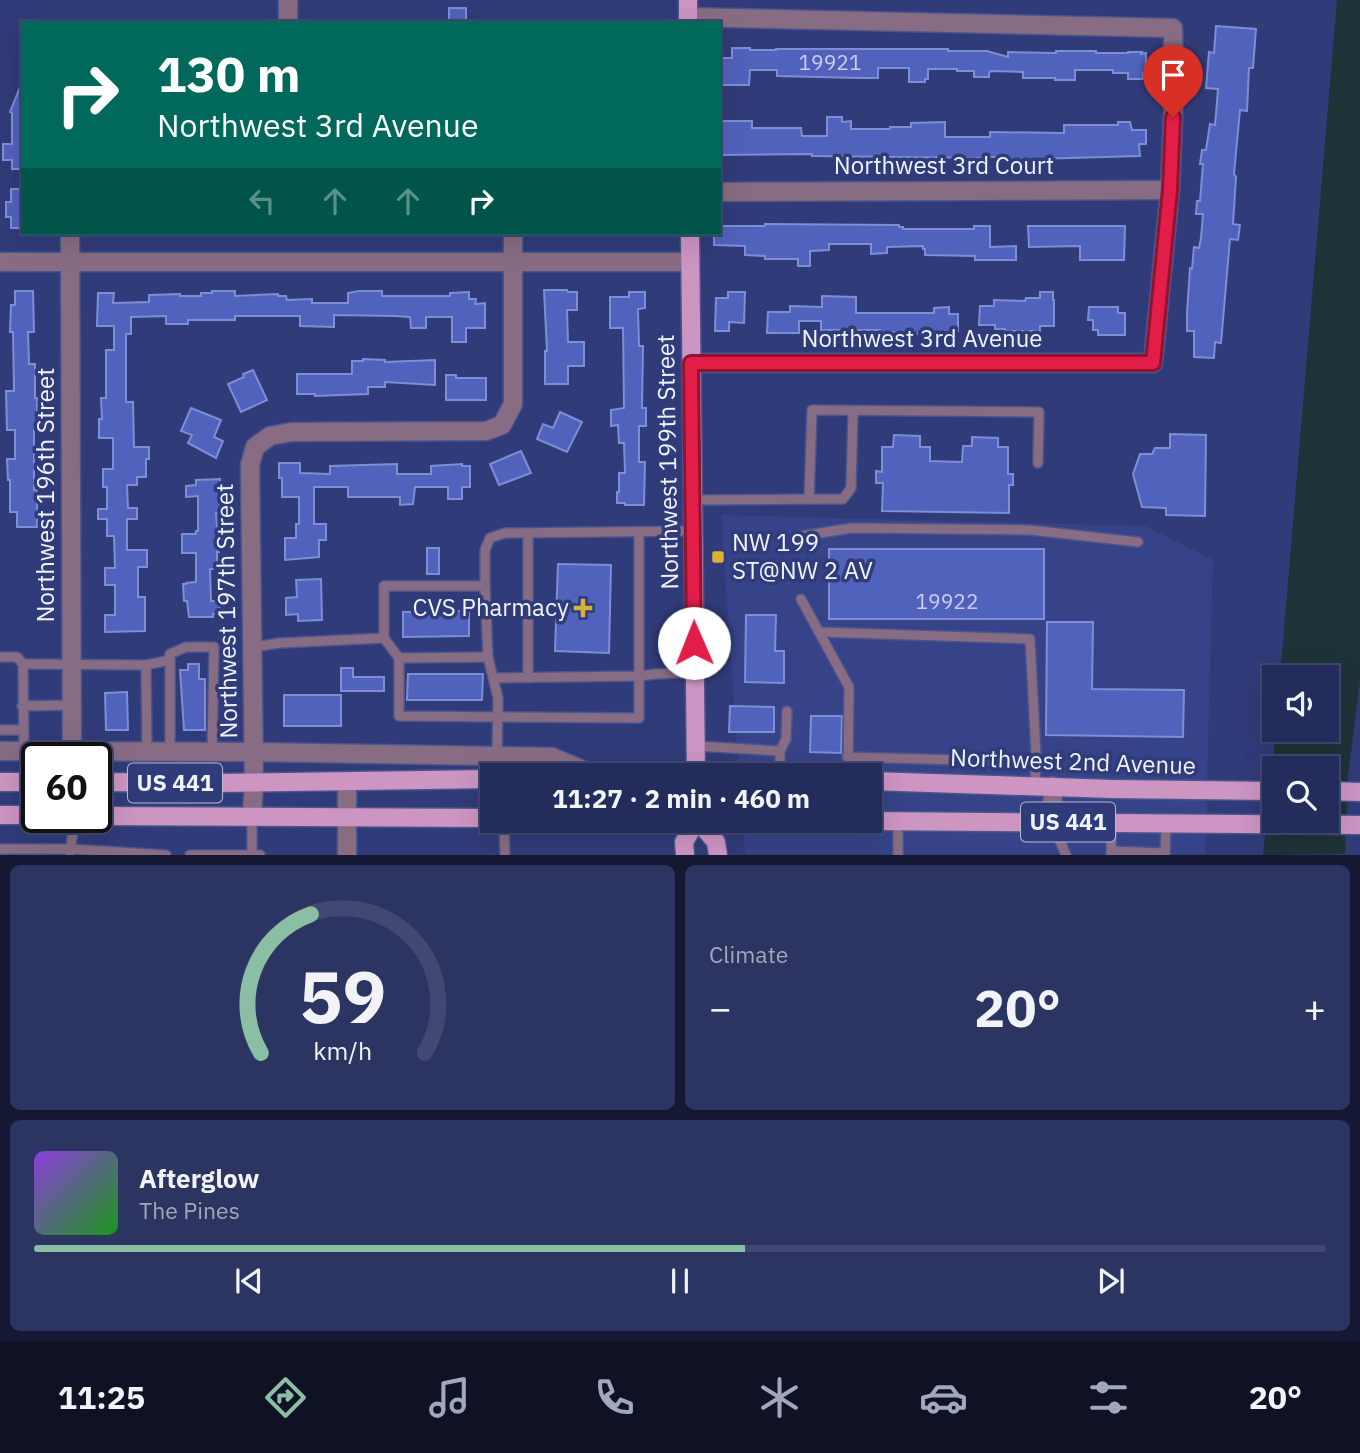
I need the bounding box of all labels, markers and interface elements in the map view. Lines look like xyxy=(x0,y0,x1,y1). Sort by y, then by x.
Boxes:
text: 130 m xyxy=(157,42,301,105)
pin xyxy=(1143,45,1203,117)
house number: 19921 xyxy=(799,48,862,76)
icon: right xyxy=(42,49,133,140)
icon: arrive xyxy=(1154,56,1192,94)
text: Northwest 3rd Avenue xyxy=(157,104,479,146)
street label: Northwest 3rd Court xyxy=(834,149,1054,181)
icon: left xyxy=(243,182,281,220)
icon: ahead xyxy=(316,182,354,220)
icon: ahead xyxy=(389,182,427,220)
icon: right xyxy=(462,182,500,220)
street label: Northwest 3rd Avenue xyxy=(801,322,1043,354)
street label: Northwest 199th Street xyxy=(649,334,685,590)
street label: Northwest 196th Street xyxy=(29,367,61,623)
street label: Northwest 197th Street xyxy=(208,483,244,739)
place label: NW 199 ST@NW 2 AV xyxy=(732,526,873,586)
marker: NW 199 ST@NW 2 AV xyxy=(710,549,726,565)
house number: 19922 xyxy=(916,587,979,615)
place label: CVS Pharmacy xyxy=(412,591,569,623)
marker: CVS Pharmacy xyxy=(575,600,591,616)
position arrow xyxy=(657,606,731,680)
map controls xyxy=(1262,665,1339,833)
button: sound xyxy=(1262,665,1339,742)
street label: Northwest 2nd Avenue xyxy=(949,741,1197,781)
speed limit sign: 60 xyxy=(21,742,112,833)
button: search xyxy=(1262,756,1339,833)
road number: US 441 xyxy=(128,764,222,803)
text: 11:27 · 2 min · 460 m xyxy=(552,781,810,815)
road number: US 441 xyxy=(1021,802,1115,842)
text: Climate xyxy=(709,939,788,969)
text: 59 xyxy=(299,949,386,1044)
text: 20° xyxy=(974,974,1061,1041)
text: − xyxy=(709,983,732,1032)
text: + xyxy=(1303,983,1326,1032)
text: km/h xyxy=(313,1034,372,1067)
text: Afterglow xyxy=(139,1161,259,1195)
text: The Pines xyxy=(139,1195,240,1225)
icon: previous xyxy=(230,1262,268,1300)
icon: pause xyxy=(661,1262,699,1300)
icon: next xyxy=(1092,1262,1130,1300)
icon: directions xyxy=(261,1373,310,1422)
icon: music xyxy=(425,1373,474,1422)
icon: phone xyxy=(590,1373,639,1422)
icon: climate xyxy=(755,1373,804,1422)
icon: car xyxy=(919,1373,968,1422)
icon: filters xyxy=(1084,1373,1133,1422)
text: 11:25 xyxy=(58,1376,145,1418)
text: 20° xyxy=(1249,1376,1302,1418)

